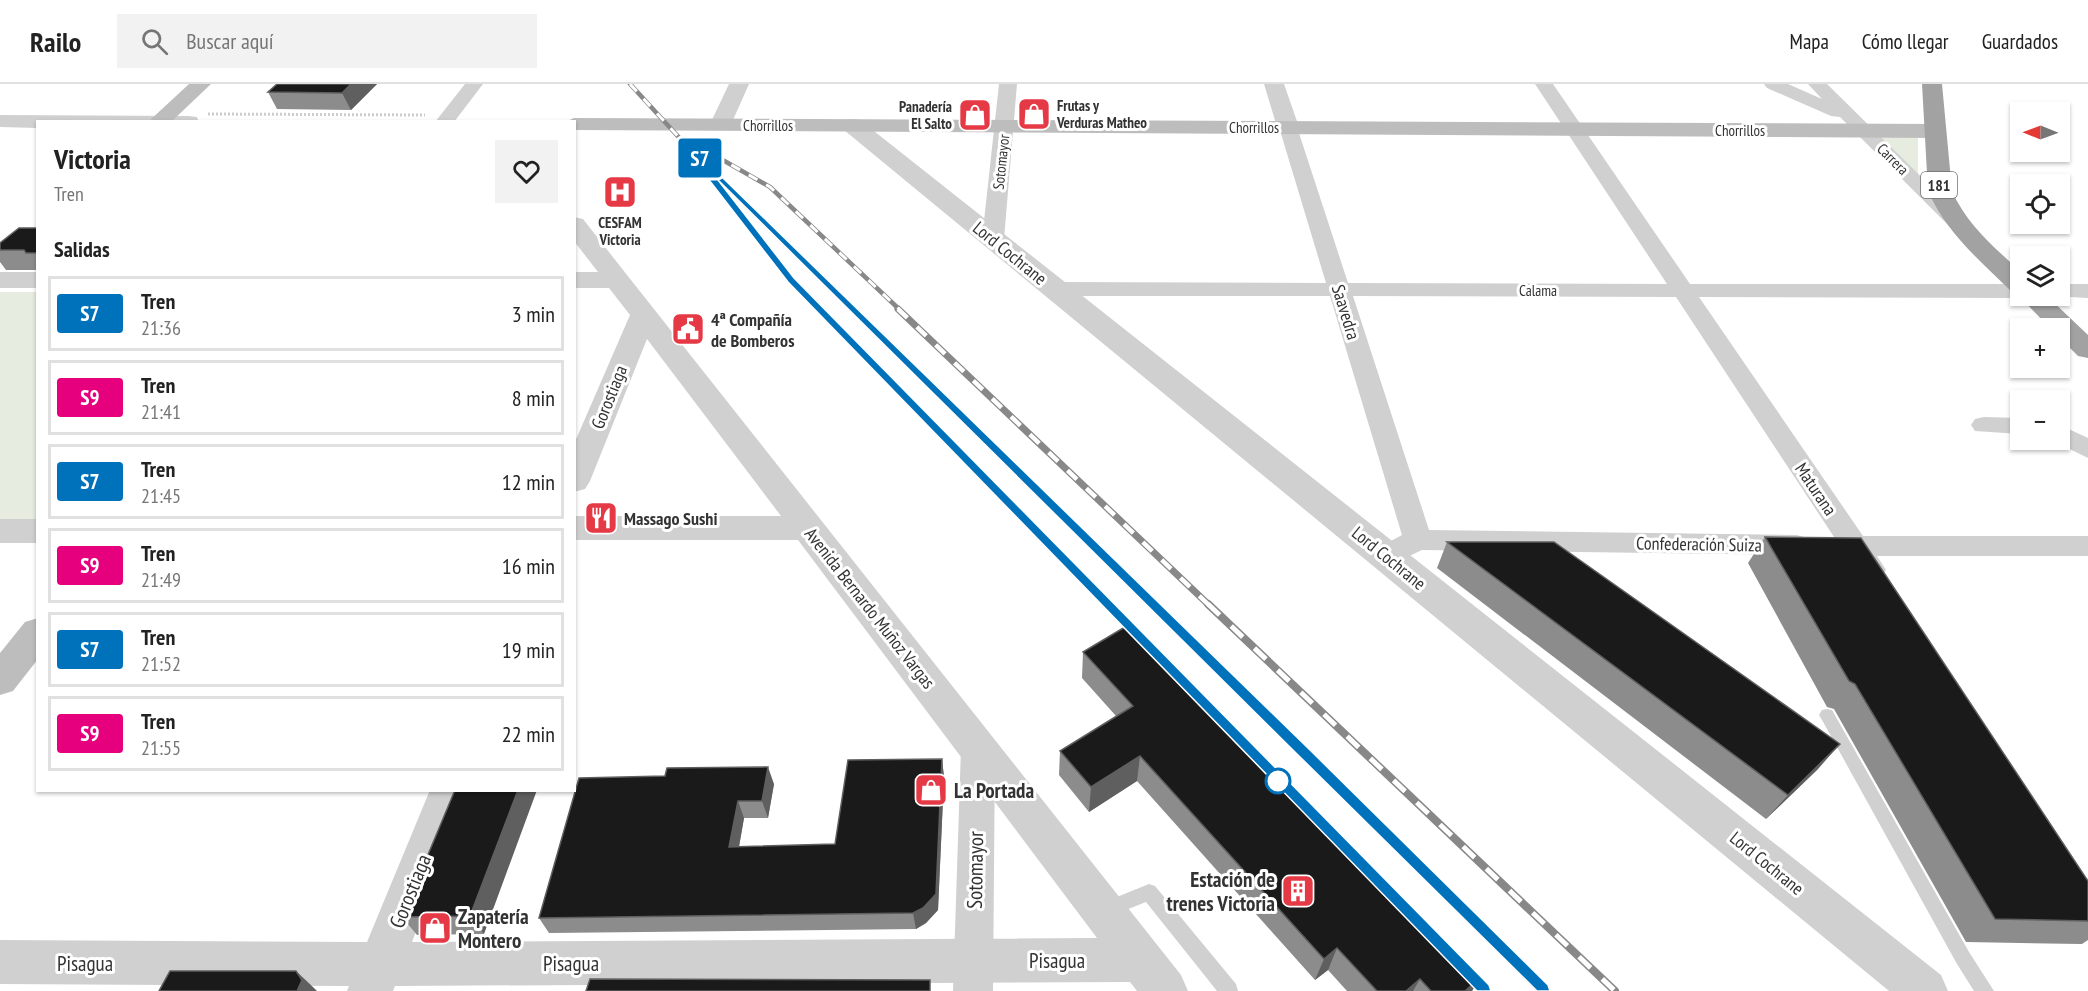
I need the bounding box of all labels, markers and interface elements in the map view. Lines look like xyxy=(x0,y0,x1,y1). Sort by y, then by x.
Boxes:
search box xyxy=(117,14,537,68)
text: Railo xyxy=(30,23,81,60)
icon: search xyxy=(138,25,171,58)
text: Buscar aquí xyxy=(186,27,274,55)
text: Mapa xyxy=(1790,28,1829,55)
text: Cómo llegar xyxy=(1862,28,1949,55)
text: Guardados xyxy=(1982,28,2058,55)
shop icon: Frutas y Verduras Matheo xyxy=(1016,96,1052,132)
place label: Frutas y Verduras Matheo xyxy=(1056,96,1147,132)
place label: Panadería El Salto xyxy=(899,97,952,133)
shop icon: Panadería El Salto xyxy=(957,97,993,133)
north arrow xyxy=(2010,102,2070,162)
map controls xyxy=(2010,102,2070,450)
street label: Chorrillos xyxy=(743,116,793,135)
street label: Chorrillos xyxy=(1229,118,1279,137)
street label: Chorrillos xyxy=(1715,121,1765,140)
street label: Sotomayor xyxy=(989,133,1013,191)
line badge: S7 xyxy=(673,138,727,178)
street label: Carrera xyxy=(1873,139,1913,179)
text: Victoria xyxy=(54,140,131,177)
button: heart xyxy=(495,140,558,203)
text: S7 xyxy=(690,145,710,172)
road number: 181 xyxy=(1921,172,1957,198)
hospital icon: CESFAM Victoria xyxy=(602,174,638,210)
button: locate xyxy=(2010,174,2070,234)
text: Tren xyxy=(54,181,84,207)
place label: CESFAM Victoria xyxy=(598,213,642,249)
street label: Lord Cochrane xyxy=(968,216,1052,290)
text: Salidas xyxy=(54,235,110,263)
button: layers xyxy=(2010,246,2070,306)
street label: Calama xyxy=(1519,281,1557,300)
street label: Saavedra xyxy=(1327,282,1365,342)
text: Tren xyxy=(141,287,175,315)
text: S7 xyxy=(80,300,100,327)
text: 3 min xyxy=(512,300,555,328)
place label: 4ª Compañía de Bomberos xyxy=(711,308,794,352)
public building icon: 4ª Compañía de Bomberos xyxy=(670,311,706,347)
text: 21:36 xyxy=(141,315,181,341)
button: + xyxy=(2010,318,2070,378)
street label: Gorostiaga xyxy=(586,362,632,432)
text: Tren xyxy=(141,371,175,399)
text: S9 xyxy=(80,384,100,411)
text: 8 min xyxy=(512,384,555,412)
button: − xyxy=(2010,390,2070,450)
text: 21:41 xyxy=(141,399,181,425)
text: Tren xyxy=(141,455,175,483)
street label: Maturana xyxy=(1790,458,1842,520)
text: S7 xyxy=(80,468,100,495)
text: 12 min xyxy=(502,468,555,496)
text: 21:45 xyxy=(141,483,181,509)
restaurant icon: Massago Sushi xyxy=(583,500,619,536)
place label: Massago Sushi xyxy=(624,507,717,530)
street label: Lord Cochrane xyxy=(1347,521,1431,595)
street label: Avenida Bernardo Muñoz Vargas xyxy=(800,523,940,693)
street label: Confederación Suiza xyxy=(1636,531,1762,557)
text: Tren xyxy=(141,539,175,567)
text: S9 xyxy=(80,552,100,579)
text: 16 min xyxy=(502,552,555,580)
text: 21:49 xyxy=(141,567,181,593)
text: Tren xyxy=(141,623,175,651)
text: S7 xyxy=(80,636,100,663)
text: 19 min xyxy=(502,636,555,664)
text: 21:52 xyxy=(141,651,181,677)
text: Tren xyxy=(141,707,175,735)
text: S9 xyxy=(80,720,100,747)
text: 22 min xyxy=(502,720,555,748)
text: 21:55 xyxy=(141,735,181,761)
unlabelled marker xyxy=(1265,768,1291,794)
shop icon: La Portada xyxy=(913,772,949,808)
place label: La Portada xyxy=(954,777,1034,804)
street label: Lord Cochrane xyxy=(1725,826,1809,900)
street label: Sotomayor xyxy=(961,831,989,909)
street label: Gorostiaga xyxy=(383,850,437,932)
place label: Estación de trenes Victoria xyxy=(1167,866,1275,917)
building icon: Estación de trenes Victoria xyxy=(1280,873,1316,909)
place label: Zapatería Montero xyxy=(458,903,529,954)
shop icon: Zapatería Montero xyxy=(417,910,453,946)
street label: Pisagua xyxy=(1029,947,1085,974)
street label: Pisagua xyxy=(57,950,113,977)
street label: Pisagua xyxy=(543,950,599,977)

